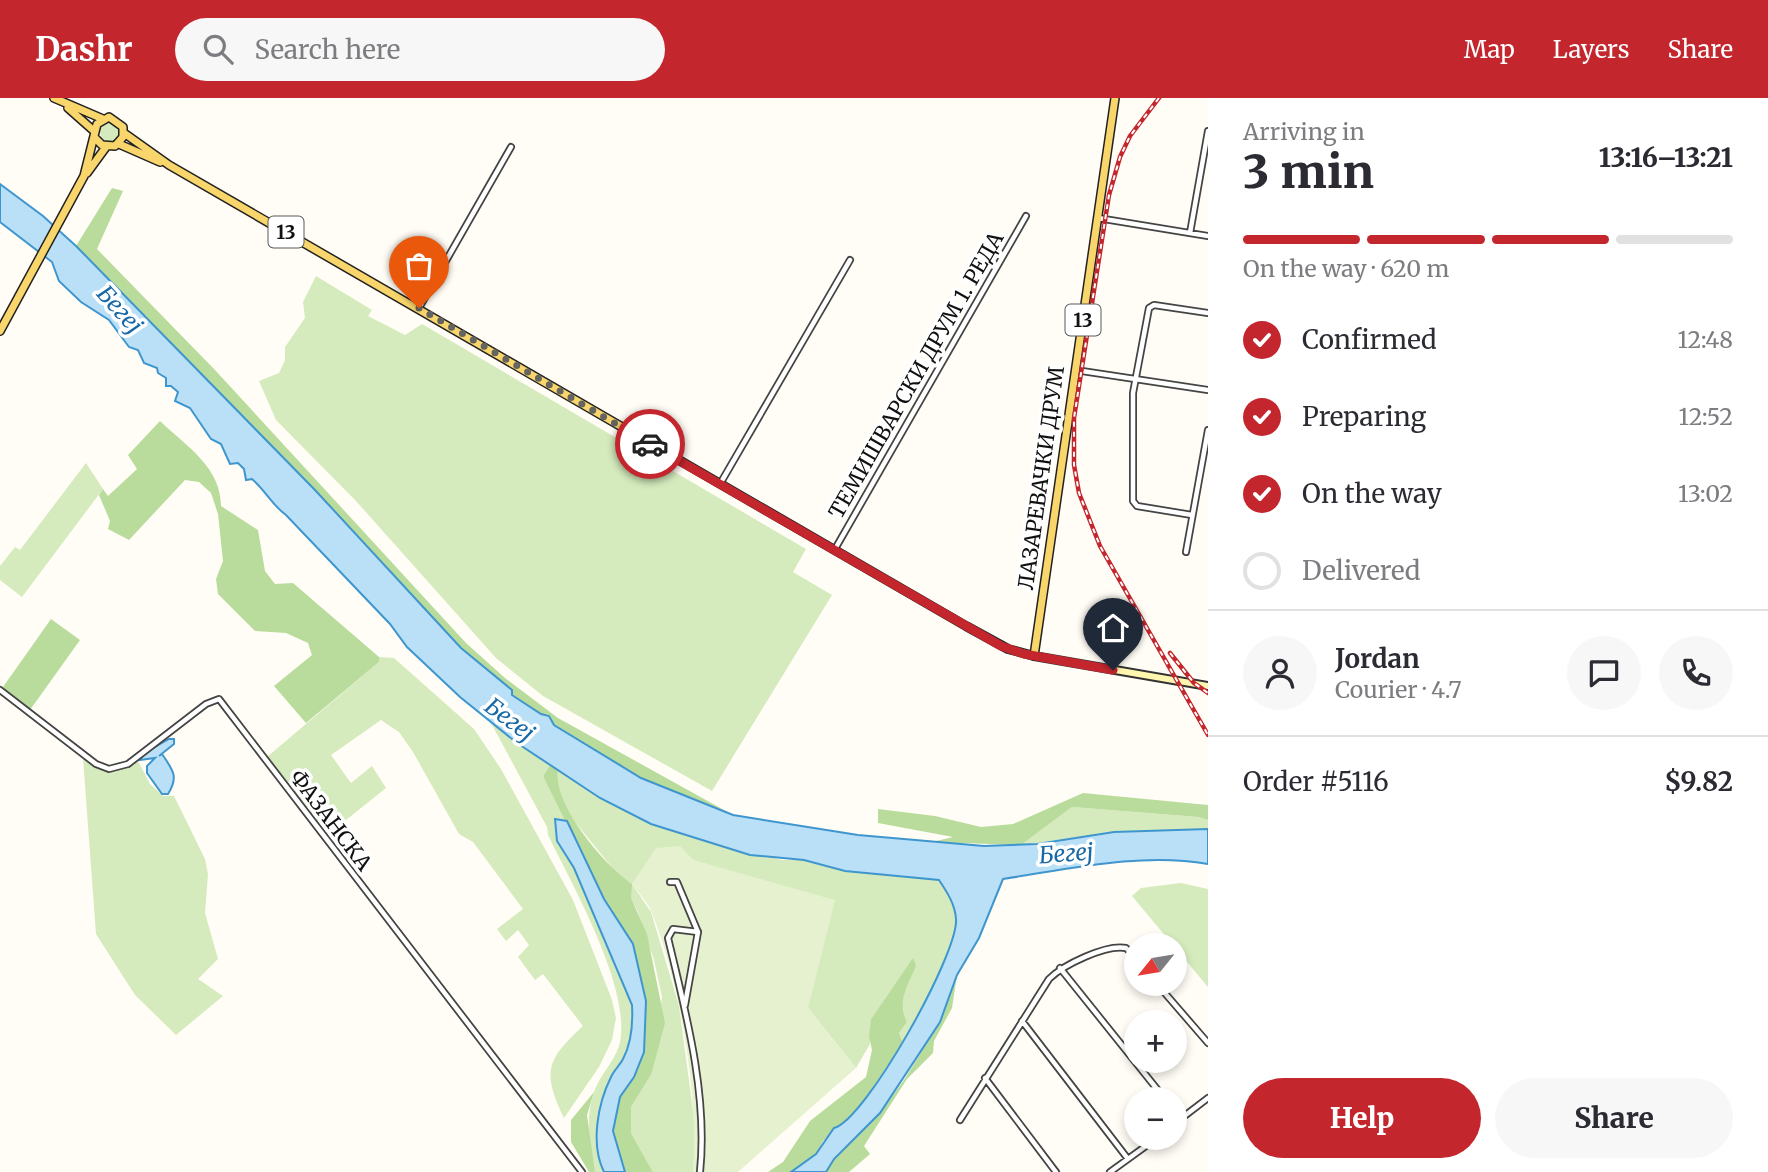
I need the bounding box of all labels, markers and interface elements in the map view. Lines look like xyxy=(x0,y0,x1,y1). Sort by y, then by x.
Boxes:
search box xyxy=(175,18,665,81)
text: Dashr xyxy=(35,29,133,70)
icon: search xyxy=(199,30,237,68)
text: Search here xyxy=(255,33,400,66)
text: Map xyxy=(1464,34,1515,65)
text: Layers xyxy=(1553,34,1629,65)
text: Share xyxy=(1667,34,1733,65)
text: Arriving in xyxy=(1243,117,1365,146)
text: 13:16–13:21 xyxy=(1599,141,1733,174)
text: 3 min xyxy=(1243,143,1374,201)
road number: 13 xyxy=(268,216,304,248)
street label: ТЕМИШВАРСКИ ДРУМ 1. РЕДА xyxy=(823,227,1009,523)
pin xyxy=(389,236,449,308)
icon: bag xyxy=(400,247,438,285)
text: On the way · 620 m xyxy=(1243,254,1449,283)
water label: Бегеј xyxy=(91,279,149,339)
road number: 13 xyxy=(1066,304,1100,336)
icon: check xyxy=(1243,321,1281,359)
text: Confirmed xyxy=(1302,323,1437,356)
text: 12:48 xyxy=(1677,325,1733,354)
street label: ЛАЗАРЕВАЧКИ ДРУМ xyxy=(1012,364,1070,591)
icon: check xyxy=(1243,398,1281,436)
text: Preparing xyxy=(1302,400,1426,433)
text: 12:52 xyxy=(1679,402,1733,431)
courier xyxy=(615,409,685,479)
icon: car xyxy=(631,425,669,463)
icon: check xyxy=(1243,475,1281,513)
text: On the way xyxy=(1302,477,1442,510)
text: 13:02 xyxy=(1678,479,1733,508)
text: Delivered xyxy=(1302,554,1421,587)
pin xyxy=(1083,598,1143,670)
icon: home xyxy=(1094,609,1132,647)
button: person xyxy=(1243,636,1317,710)
button: chat xyxy=(1567,636,1641,710)
button: phone xyxy=(1659,636,1733,710)
text: Jordan xyxy=(1335,642,1420,675)
text: Courier · 4.7 xyxy=(1335,675,1462,704)
water label: Бегеј xyxy=(479,691,541,747)
street label: ФАЗАНСКА xyxy=(284,764,378,876)
text: Order #5116 xyxy=(1243,765,1389,798)
text: $9.82 xyxy=(1664,765,1733,798)
water label: Бегеј xyxy=(1038,837,1094,869)
north arrow xyxy=(1124,933,1186,996)
map controls xyxy=(1124,933,1187,1150)
button: + xyxy=(1124,1010,1187,1073)
button: Help xyxy=(1243,1078,1481,1158)
button: Share xyxy=(1495,1078,1733,1158)
button: − xyxy=(1124,1087,1187,1150)

